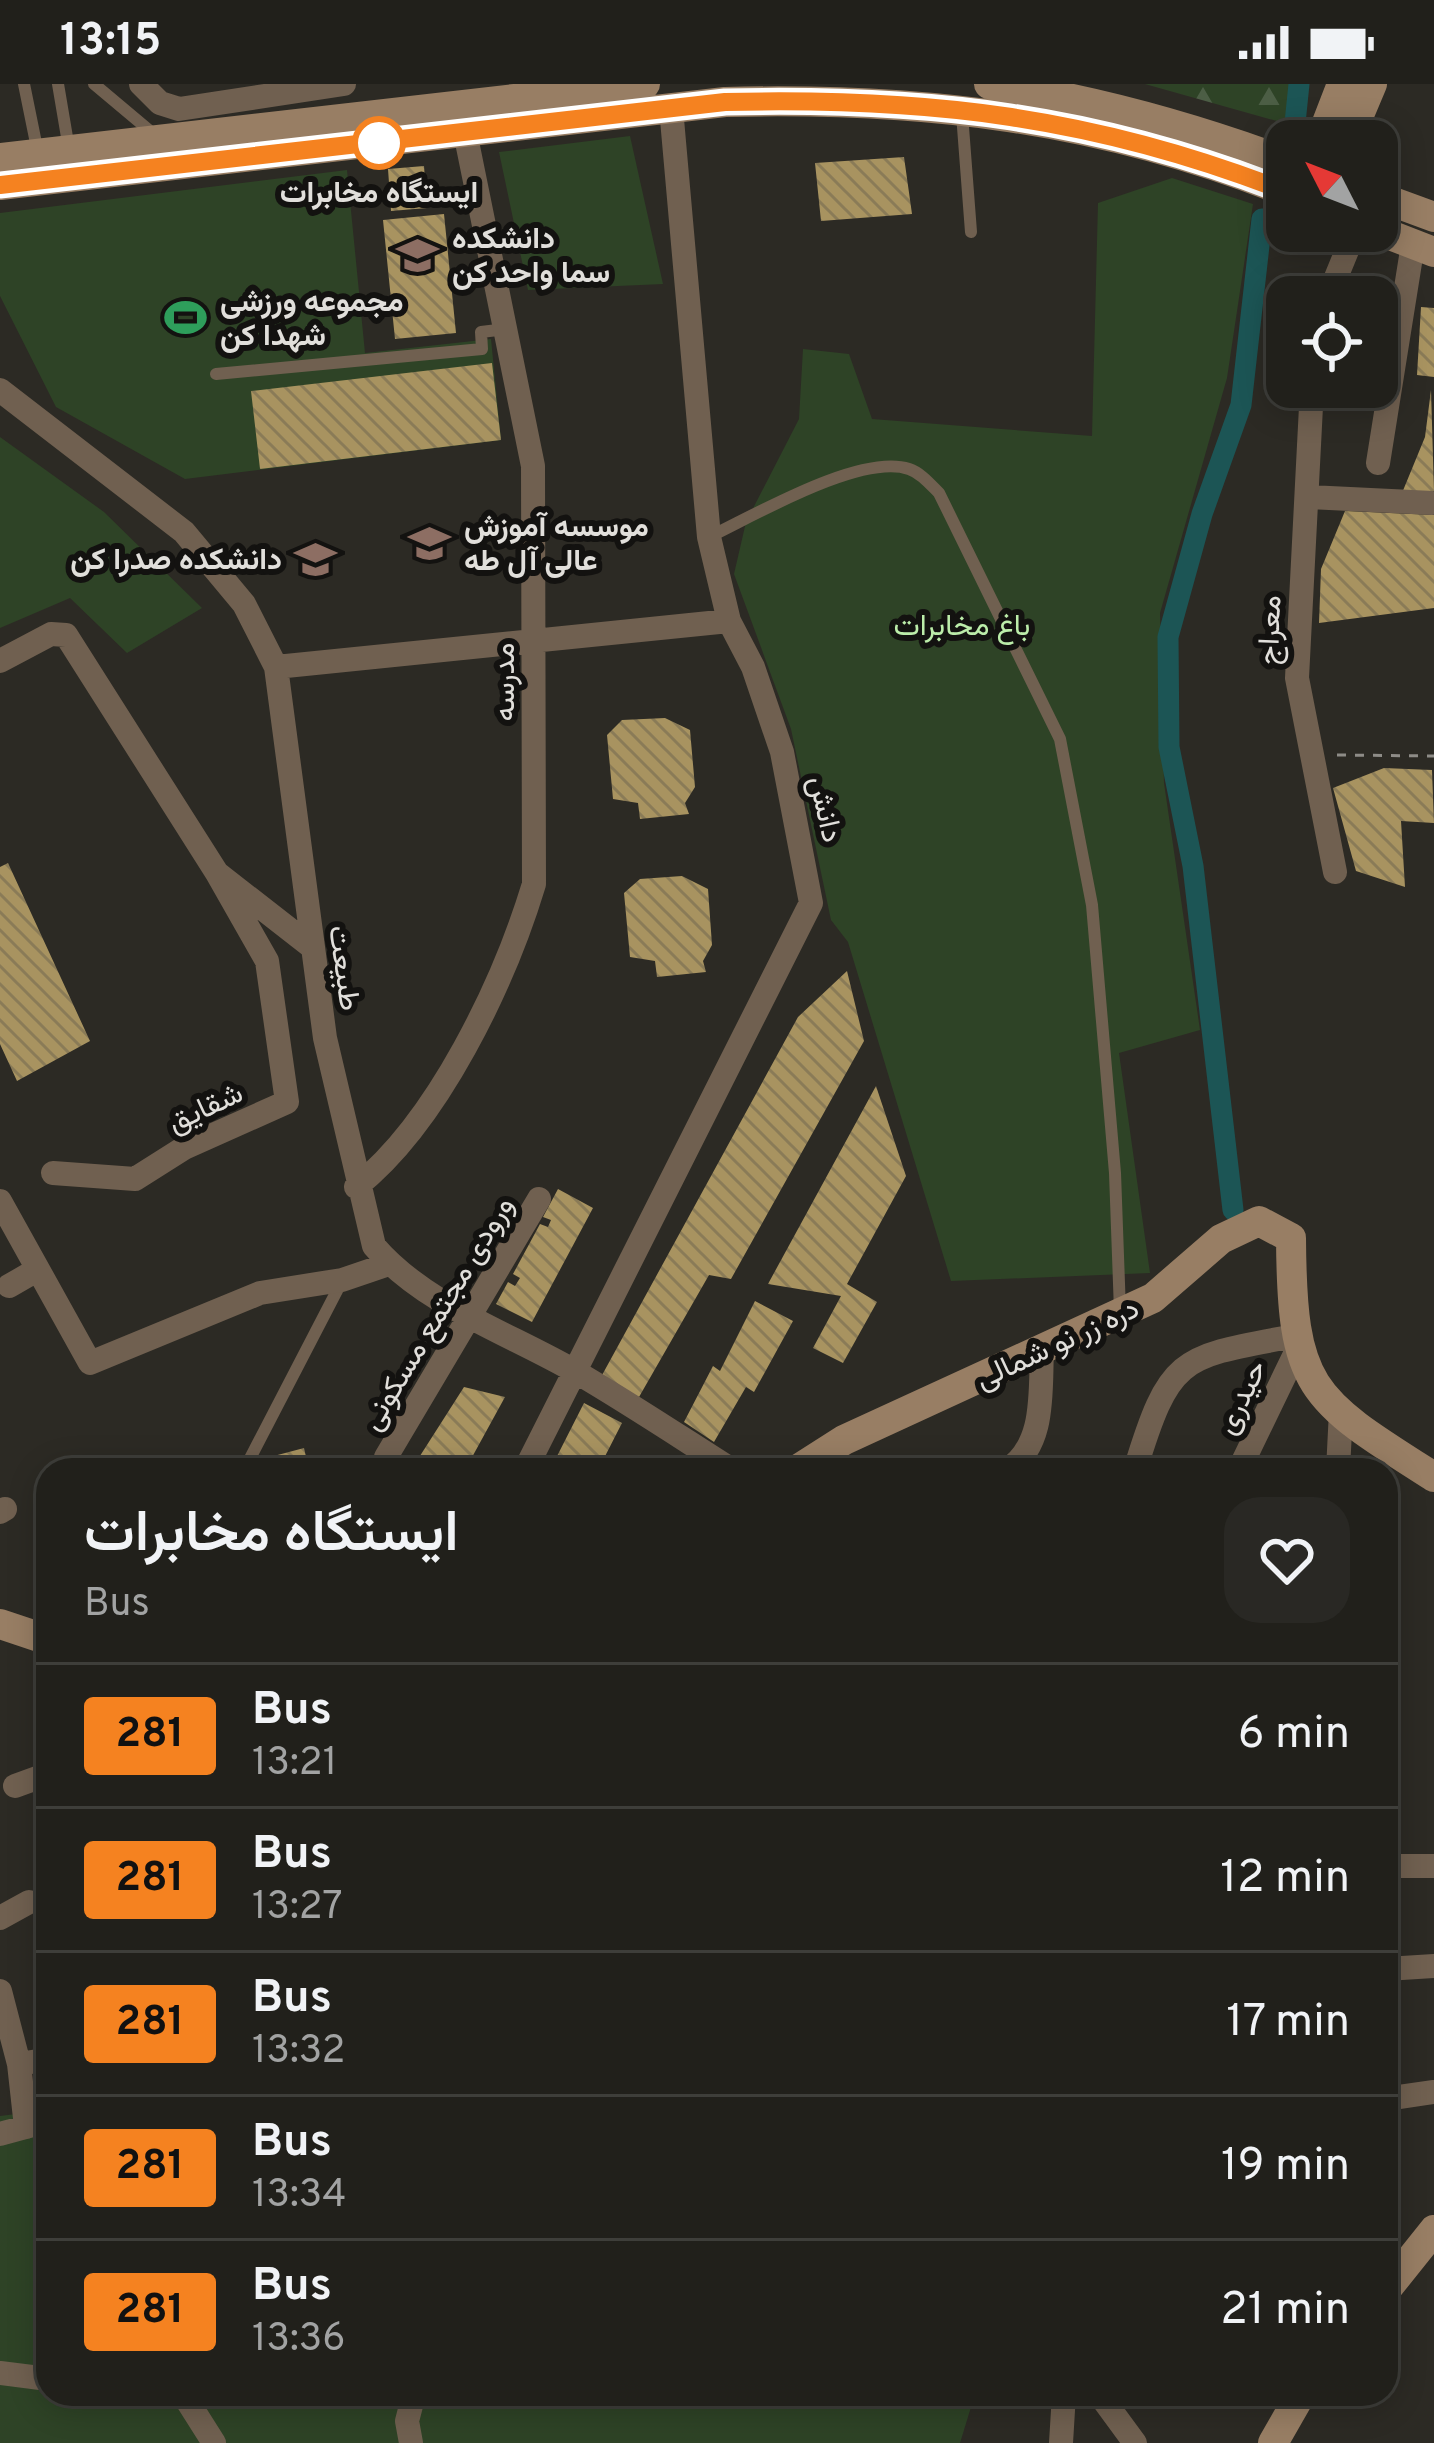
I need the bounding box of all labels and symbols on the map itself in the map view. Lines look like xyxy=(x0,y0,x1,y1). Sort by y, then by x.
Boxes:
marker: ایستگاه مخابرات xyxy=(354,118,404,168)
north arrow xyxy=(1266,120,1398,252)
place label: ایستگاه مخابرات xyxy=(280,176,478,213)
place label: دانشکده سما واحد کن xyxy=(452,222,610,293)
school or university icon: دانشکده سما واحد کن xyxy=(395,232,441,278)
place label: مجموعه ورزشی شهدا کن xyxy=(220,285,403,356)
sports icon: مجموعه ورزشی شهدا کن xyxy=(163,295,209,341)
place label: موسسه آموزش عالی آل طه xyxy=(464,510,649,581)
school or university icon: موسسه آموزش عالی آل طه xyxy=(407,520,453,566)
school or university icon: دانشکده صدرا کن xyxy=(293,536,339,582)
place label: دانشکده صدرا کن xyxy=(70,543,282,580)
street label: معراج xyxy=(1252,595,1291,666)
park label: باغ مخابرات xyxy=(894,609,1030,646)
street label: مدرسه xyxy=(488,642,525,722)
street label: دانش xyxy=(798,773,849,846)
street label: طبیعت xyxy=(318,923,367,1013)
street label: شقایق xyxy=(162,1076,250,1143)
street label: ورودی مجتمع مسکونی xyxy=(355,1191,524,1438)
street label: دره زر نو شمالی xyxy=(970,1291,1146,1399)
street label: حیدری xyxy=(1209,1355,1277,1441)

